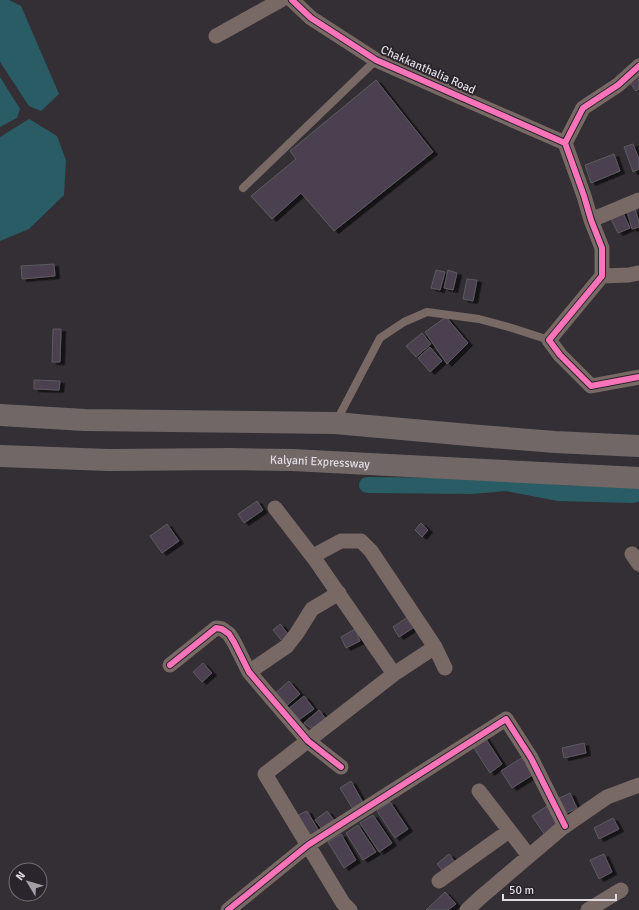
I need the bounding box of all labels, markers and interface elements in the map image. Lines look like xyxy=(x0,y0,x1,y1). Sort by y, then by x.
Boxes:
street label: Chakkanthalia Road xyxy=(378,42,478,98)
street label: Kalyani Expressway xyxy=(270,452,371,472)
north arrow xyxy=(8,862,48,902)
text: N xyxy=(13,869,28,883)
scale bar xyxy=(503,876,616,902)
text: 50 m xyxy=(509,883,534,898)

